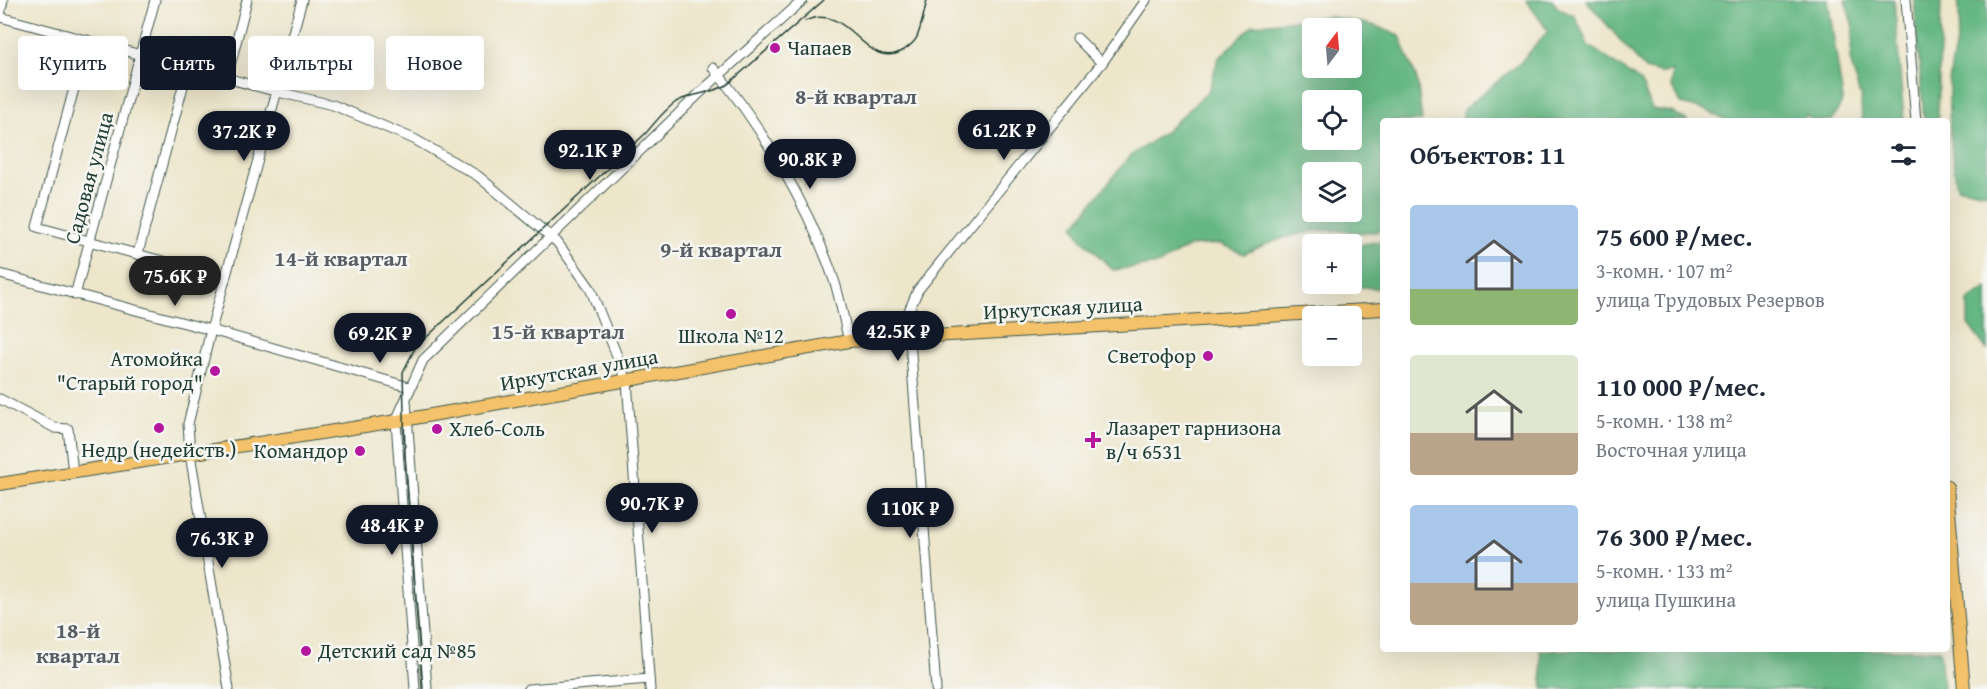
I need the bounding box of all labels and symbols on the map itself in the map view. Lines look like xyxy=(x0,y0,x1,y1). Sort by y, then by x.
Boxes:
north arrow xyxy=(1302,18,1362,78)
place label: Чапаев xyxy=(787,32,852,63)
marker: Чапаев xyxy=(768,41,782,55)
district label: 8-й квартал xyxy=(795,80,917,112)
street label: Садовая улица xyxy=(56,108,121,247)
pin: 61.2K ₽ xyxy=(949,110,1059,161)
pin: 37.2K ₽ xyxy=(189,111,299,162)
pin: 92.1K ₽ xyxy=(535,130,645,181)
pin: 90.8K ₽ xyxy=(755,139,865,190)
district label: 9-й квартал xyxy=(660,233,782,265)
district label: 14-й квартал xyxy=(274,242,408,274)
pin: 75.6K ₽ xyxy=(120,256,230,307)
street label: Иркутская улица xyxy=(982,288,1143,327)
marker: Школа №12 xyxy=(724,307,738,321)
pin: 42.5K ₽ xyxy=(843,311,953,362)
pin: 69.2K ₽ xyxy=(325,313,435,364)
district label: 15-й квартал xyxy=(491,315,625,347)
place label: Школа №12 xyxy=(678,320,784,351)
street label: Иркутская улица xyxy=(498,340,660,399)
place label: Светофор xyxy=(1108,340,1196,371)
place label: Атомойка "Старый город" xyxy=(57,343,203,398)
marker: Светофор xyxy=(1201,349,1215,363)
marker: Атомойка "Старый город" xyxy=(208,364,222,378)
place label: Лазарет гарнизона в/ч 6531 xyxy=(1106,412,1281,467)
place label: Хлеб-Соль xyxy=(449,413,545,444)
marker: Недр (недейств.) xyxy=(152,421,166,435)
marker: Хлеб-Соль xyxy=(430,422,444,436)
marker: Лазарет гарнизона в/ч 6531 xyxy=(1084,431,1102,449)
place label: Недр (недейств.) xyxy=(81,434,237,465)
place label: Командор xyxy=(254,435,348,466)
marker: Командор xyxy=(353,444,367,458)
pin: 90.7K ₽ xyxy=(597,483,707,534)
pin: 110K ₽ xyxy=(861,488,959,539)
pin: 48.4K ₽ xyxy=(337,505,447,556)
pin: 76.3K ₽ xyxy=(167,518,277,569)
district label: 18-й квартал xyxy=(36,614,120,671)
place label: Детский сад №85 xyxy=(317,635,477,666)
marker: Детский сад №85 xyxy=(299,644,313,658)

